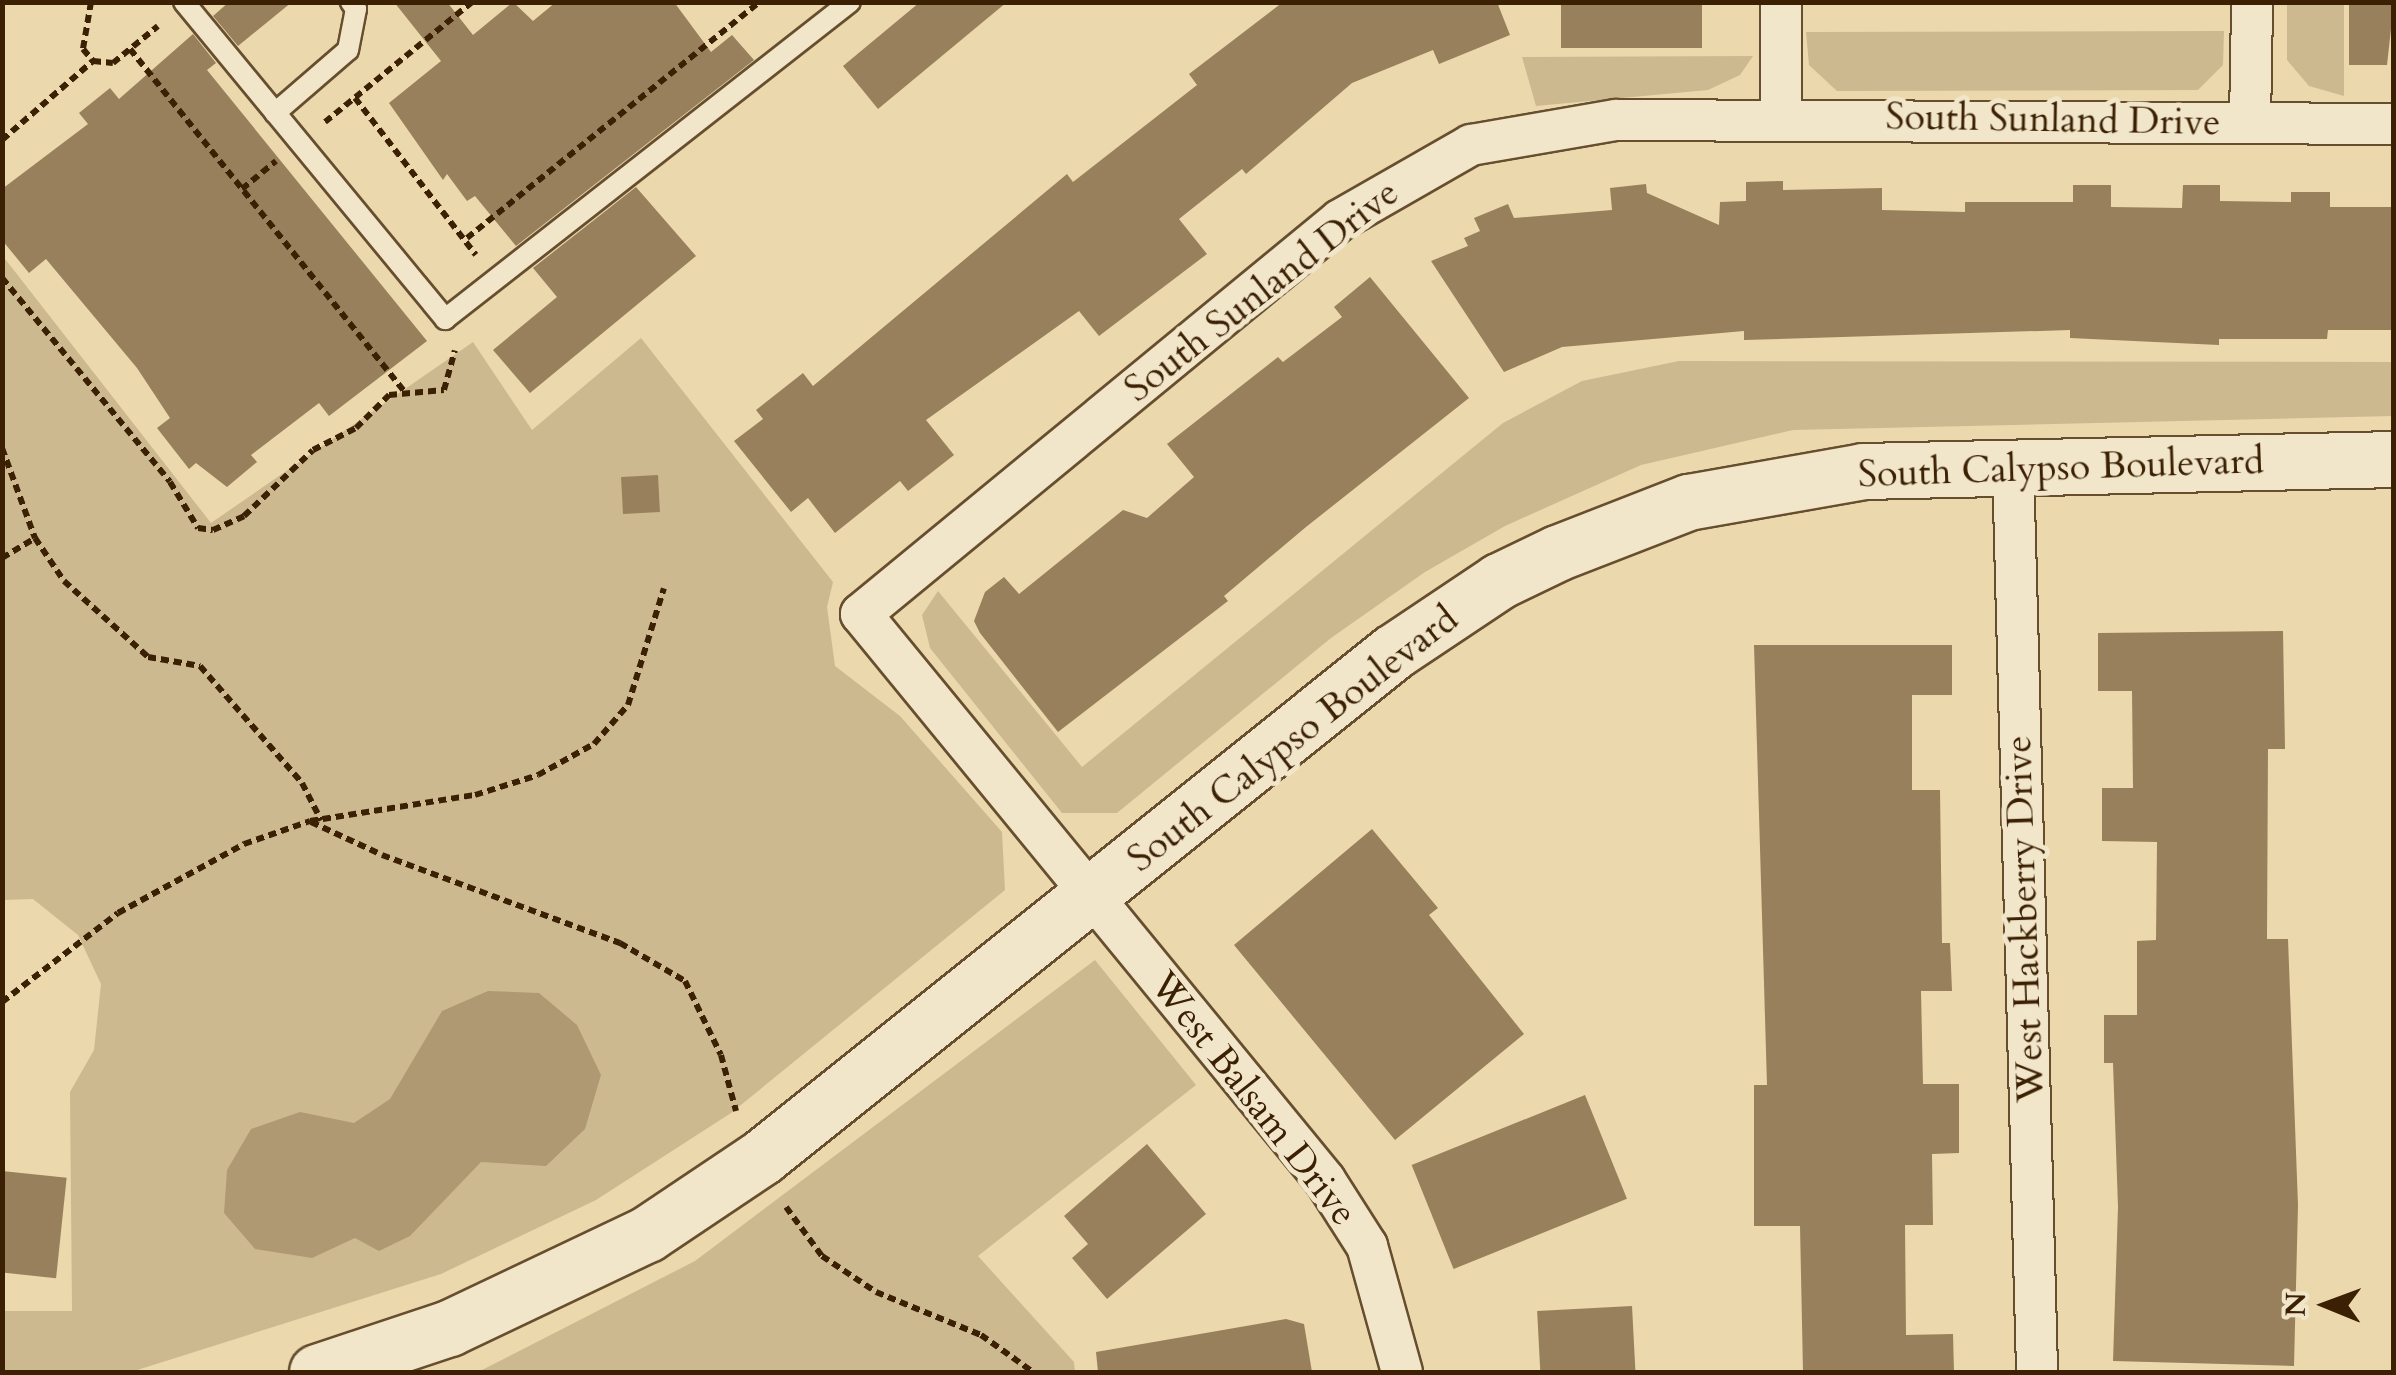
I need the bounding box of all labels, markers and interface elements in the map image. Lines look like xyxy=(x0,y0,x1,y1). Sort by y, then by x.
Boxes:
street label: South Sunland Drive xyxy=(1885,94,2221,146)
street label: South Sunland Drive xyxy=(1116,170,1408,412)
street label: South Calypso Boulevard xyxy=(1857,438,2265,498)
street label: South Calypso Boulevard xyxy=(1119,596,1467,882)
street label: West Hackberry Drive xyxy=(1996,735,2054,1103)
street label: West Balsam Drive xyxy=(1140,963,1366,1235)
north arrow xyxy=(2276,1255,2376,1355)
text: N xyxy=(2277,1292,2315,1317)

